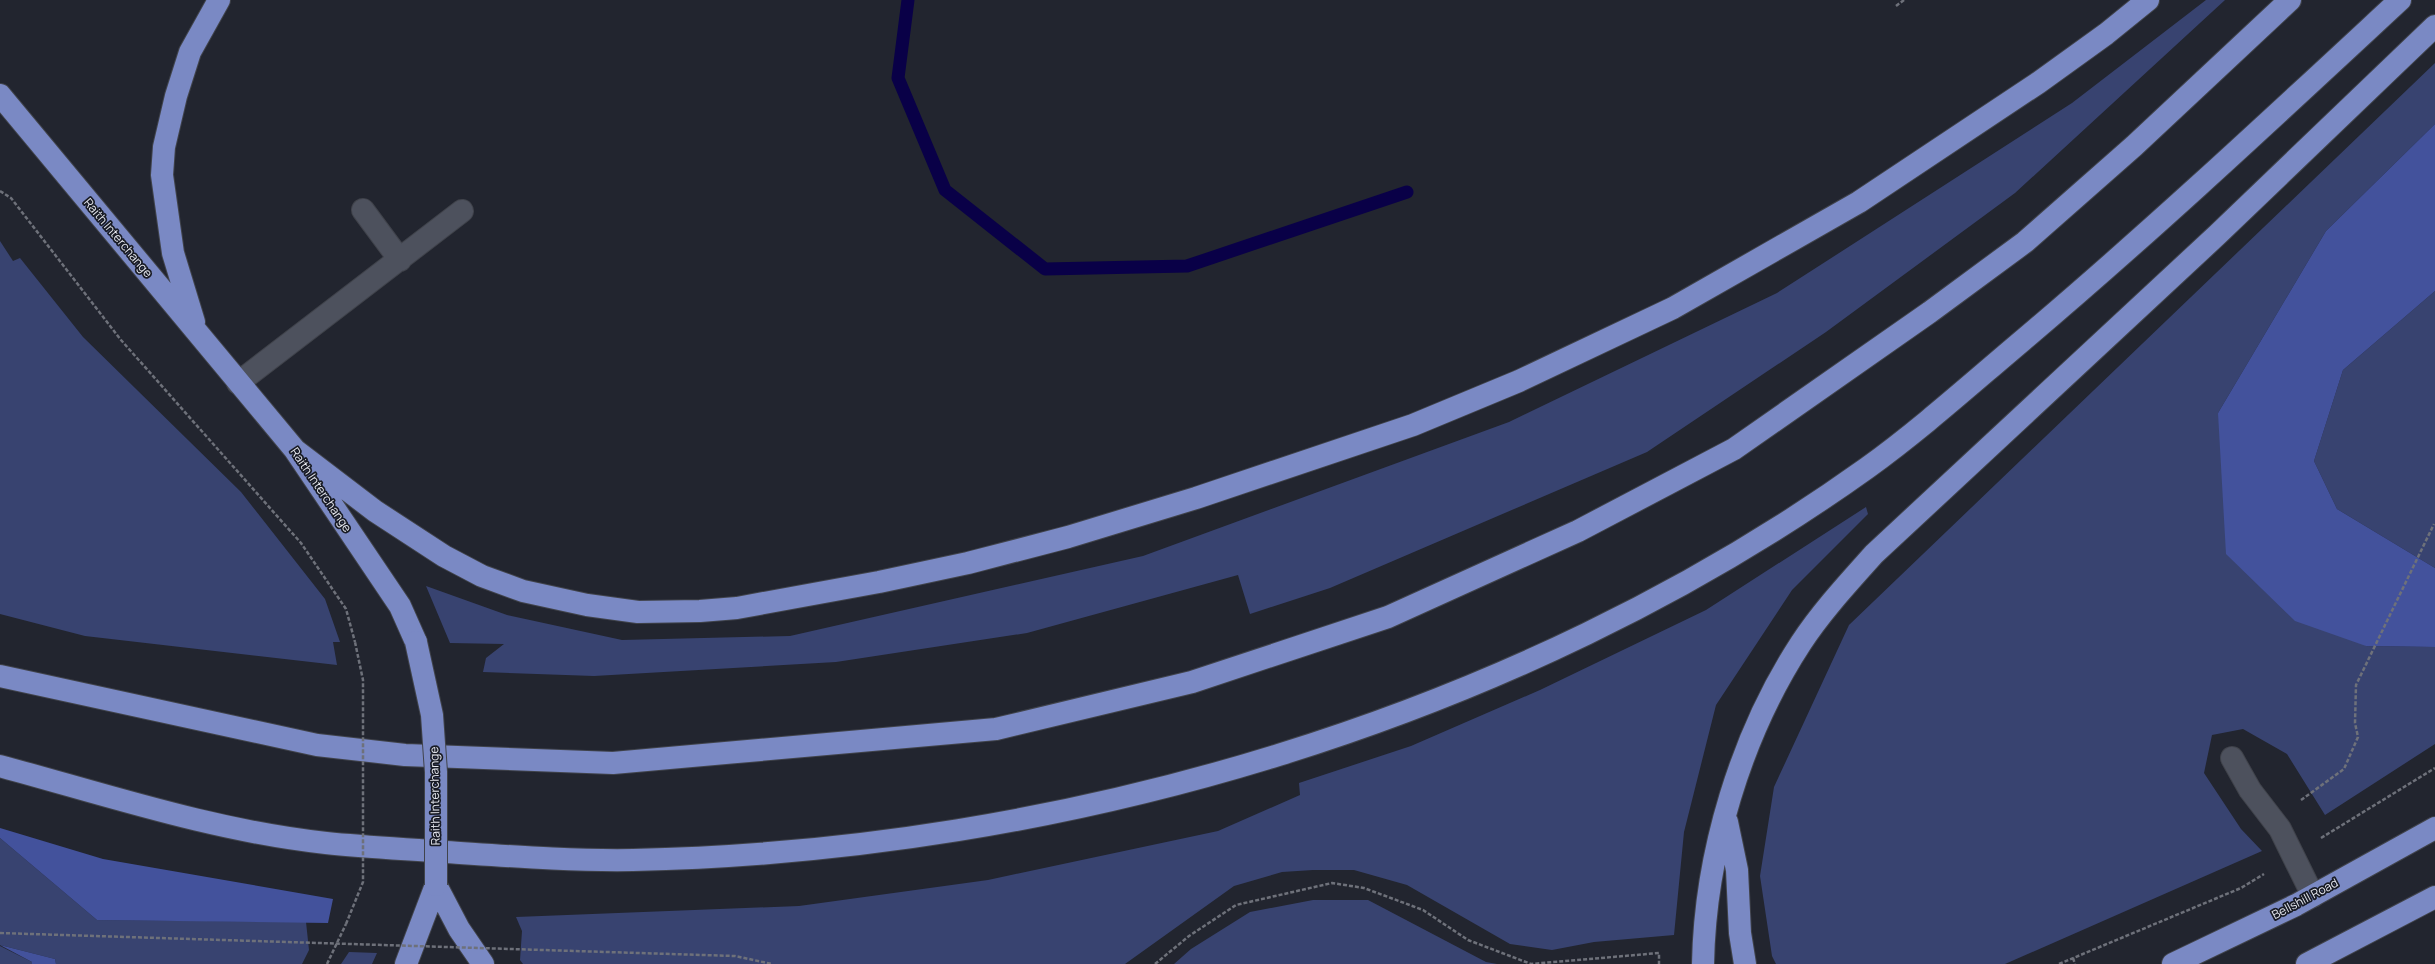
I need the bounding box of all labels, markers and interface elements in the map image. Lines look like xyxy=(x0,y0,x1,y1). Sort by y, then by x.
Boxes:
street label: Raith Interchange xyxy=(80,194,157,281)
street label: Raith Interchange xyxy=(287,444,356,535)
street label: Raith Interchange xyxy=(425,746,444,846)
street label: Bellshill Road xyxy=(2269,874,2341,923)

